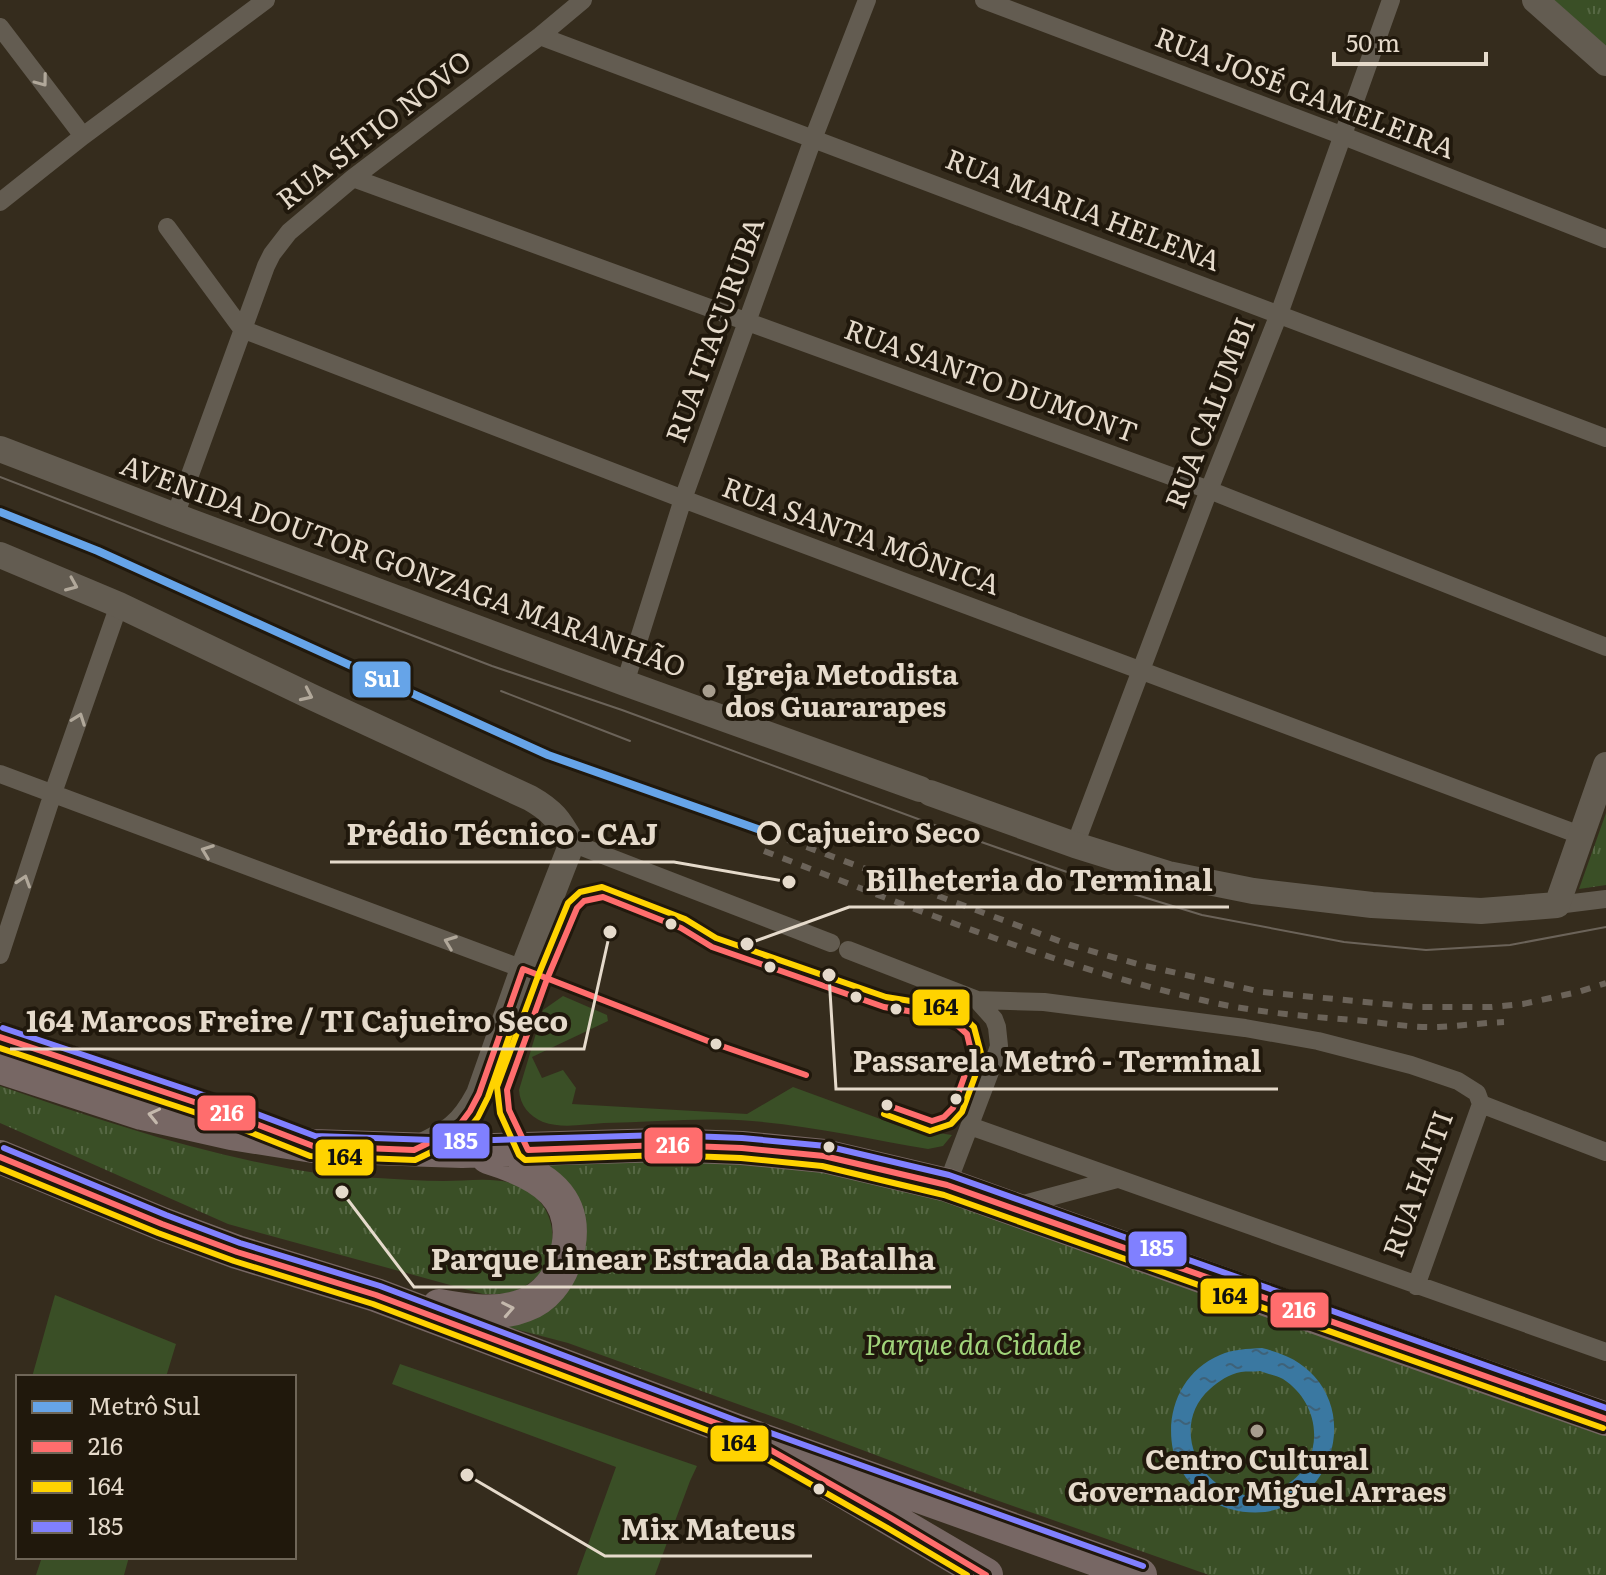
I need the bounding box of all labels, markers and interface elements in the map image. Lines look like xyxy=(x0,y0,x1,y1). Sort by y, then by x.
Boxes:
street label: RUA JOSÉ GAMELEIRA xyxy=(1150,15,1462,168)
scale bar xyxy=(1334,16,1486,66)
text: 50 m xyxy=(1346,24,1400,59)
street label: RUA SÍTIO NOVO xyxy=(266,39,479,218)
one-way arrow xyxy=(32,73,46,87)
street label: RUA MARIA HELENA xyxy=(940,136,1228,280)
street label: RUA ITACURUBA xyxy=(653,210,774,448)
street label: RUA SANTO DUMONT xyxy=(839,306,1144,452)
street label: RUA CALUMBI xyxy=(1152,311,1264,514)
street label: AVENIDA DOUTOR GONZAGA MARANHÃO xyxy=(115,442,692,686)
street label: RUA SANTA MÔNICA xyxy=(717,464,1007,604)
one-way arrow xyxy=(64,576,78,592)
place label: Igreja Metodista dos Guararapes xyxy=(725,652,959,726)
line badge: Sul xyxy=(351,660,412,699)
text: Sul xyxy=(364,661,400,694)
marker: Igreja Metodista dos Guararapes xyxy=(700,682,718,700)
one-way arrow xyxy=(299,685,314,701)
one-way arrow xyxy=(69,713,86,727)
callout: Prédio Técnico - CAJ xyxy=(330,808,674,862)
text: Prédio Técnico - CAJ xyxy=(346,810,658,854)
place label: Cajueiro Seco xyxy=(787,810,980,852)
marker: Cajueiro Seco xyxy=(758,822,780,844)
one-way arrow xyxy=(201,844,215,861)
callout: Bilheteria do Terminal xyxy=(849,853,1229,907)
text: Bilheteria do Terminal xyxy=(865,856,1213,900)
one-way arrow xyxy=(15,875,31,888)
unlabelled marker xyxy=(663,916,679,932)
one-way arrow xyxy=(444,935,458,952)
unlabelled marker xyxy=(762,959,778,975)
line badge: 164 xyxy=(911,988,971,1027)
unlabelled marker xyxy=(848,989,864,1005)
text: 164 xyxy=(923,989,959,1022)
callout: 164 Marcos Freire / TI Cajueiro Seco xyxy=(10,995,584,1049)
text: 164 Marcos Freire / TI Cajueiro Seco xyxy=(26,997,568,1041)
unlabelled marker xyxy=(888,1001,904,1017)
callout: Passarela Metrô - Terminal xyxy=(836,1035,1278,1089)
unlabelled marker xyxy=(708,1036,724,1052)
text: Passarela Metrô - Terminal xyxy=(852,1037,1262,1081)
unlabelled marker xyxy=(948,1091,964,1107)
line badge: 216 xyxy=(196,1094,257,1132)
text: 216 xyxy=(210,1095,244,1128)
unlabelled marker xyxy=(879,1097,895,1113)
street label: RUA HAITI xyxy=(1370,1104,1462,1262)
one-way arrow xyxy=(148,1107,161,1124)
line badge: 185 xyxy=(431,1122,491,1160)
text: 185 xyxy=(444,1123,478,1156)
line badge: 216 xyxy=(643,1126,704,1165)
text: 216 xyxy=(656,1127,690,1160)
line badge: 164 xyxy=(314,1138,375,1177)
text: 164 xyxy=(327,1139,363,1172)
unlabelled marker xyxy=(821,1139,837,1155)
line badge: 185 xyxy=(1127,1230,1188,1268)
text: 185 xyxy=(1140,1230,1174,1263)
callout: Parque Linear Estrada da Batalha xyxy=(414,1233,951,1287)
text: Parque Linear Estrada da Batalha xyxy=(430,1235,936,1279)
line badge: 164 xyxy=(1199,1277,1260,1315)
text: 164 xyxy=(1212,1278,1248,1311)
line badge: 216 xyxy=(1269,1291,1330,1329)
text: 216 xyxy=(1282,1292,1316,1325)
one-way arrow xyxy=(501,1301,514,1318)
park label: Parque da Cidade xyxy=(864,1322,1082,1364)
legend xyxy=(16,1375,296,1559)
text: Metrô Sul xyxy=(88,1387,200,1422)
marker: Centro Cultural Governador Miguel Arraes xyxy=(1248,1422,1266,1440)
line badge: 164 xyxy=(709,1424,770,1463)
text: 164 xyxy=(721,1425,757,1458)
text: 216 xyxy=(88,1427,123,1462)
place label: Centro Cultural Governador Miguel Arraes xyxy=(1067,1437,1447,1511)
text: 164 xyxy=(88,1467,124,1502)
unlabelled marker xyxy=(811,1481,827,1497)
callout: Mix Mateus xyxy=(605,1502,812,1556)
text: Mix Mateus xyxy=(620,1505,796,1549)
text: 185 xyxy=(88,1507,123,1542)

